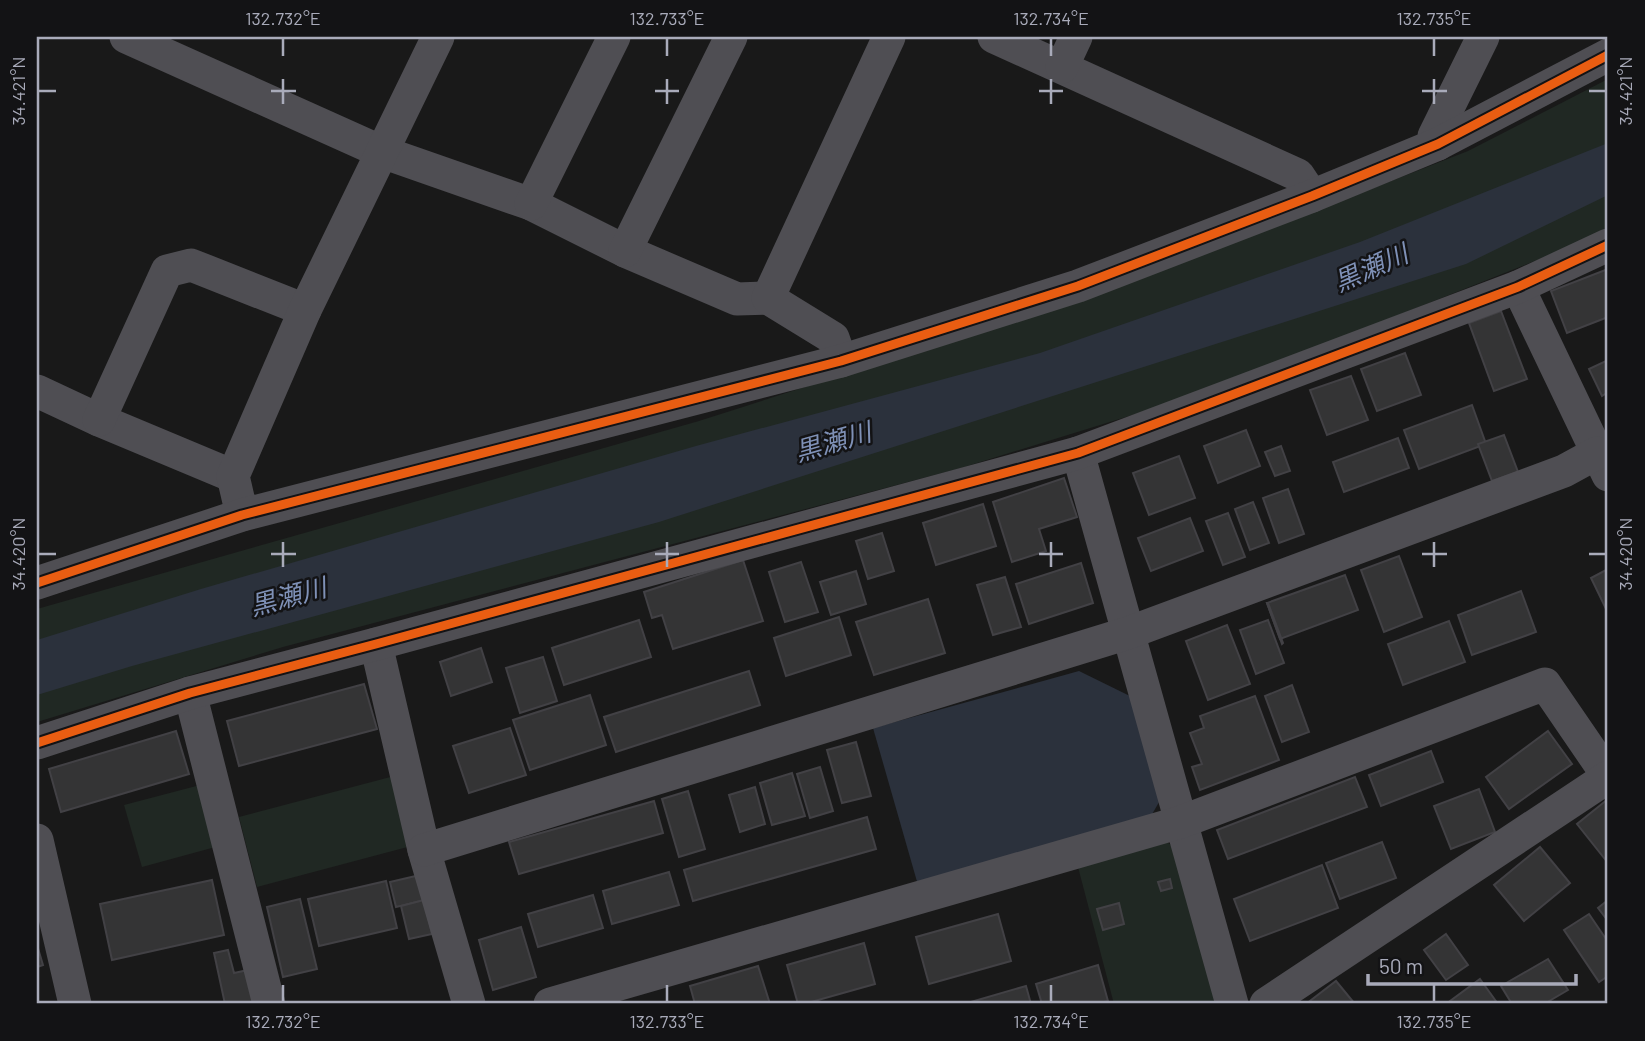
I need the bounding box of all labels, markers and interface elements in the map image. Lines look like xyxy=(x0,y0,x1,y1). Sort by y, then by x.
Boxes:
text: 132.732°E xyxy=(245,7,321,29)
text: 132.733°E xyxy=(629,7,705,29)
text: 132.734°E xyxy=(1013,7,1089,29)
text: 132.735°E xyxy=(1396,7,1472,29)
text: 34.421°N xyxy=(7,57,29,125)
text: 34.421°N xyxy=(1614,57,1636,125)
water label: 黒瀬川 xyxy=(1328,235,1415,297)
water label: 黒瀬川 xyxy=(791,414,877,466)
text: 34.420°N xyxy=(7,518,29,590)
text: 34.420°N xyxy=(1614,518,1636,590)
water label: 黒瀬川 xyxy=(246,570,332,621)
scale bar xyxy=(1368,943,1577,987)
text: 50 m xyxy=(1379,953,1423,978)
text: 132.732°E xyxy=(245,1010,321,1032)
text: 132.733°E xyxy=(629,1010,705,1032)
text: 132.734°E xyxy=(1013,1010,1089,1032)
text: 132.735°E xyxy=(1396,1010,1472,1032)

